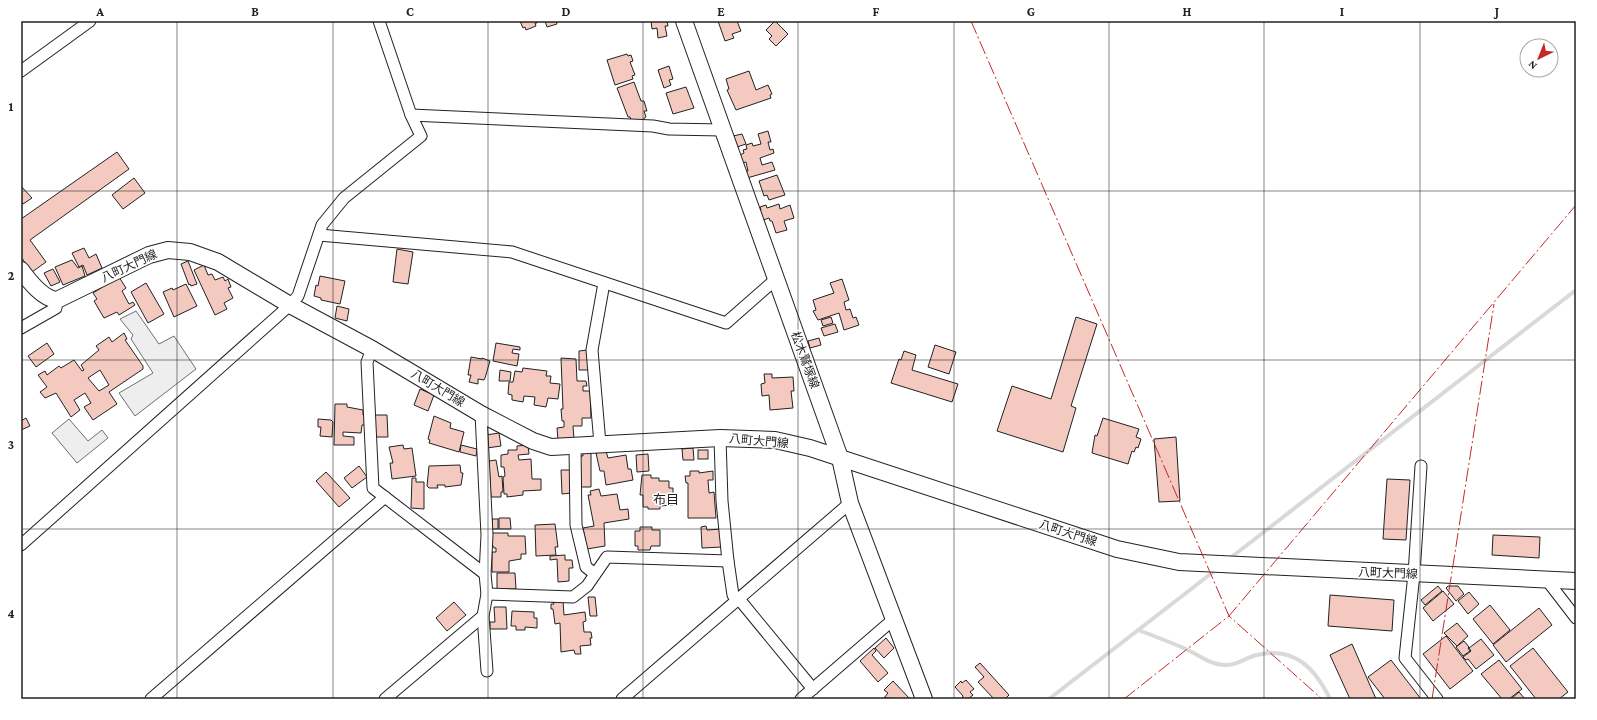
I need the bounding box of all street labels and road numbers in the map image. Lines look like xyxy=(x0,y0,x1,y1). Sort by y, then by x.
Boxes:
street label: 八町大門線 xyxy=(99,247,159,285)
street label: 松木鷲塚線 xyxy=(788,329,822,391)
street label: 八町大門線 xyxy=(409,367,467,409)
street label: 八町大門線 xyxy=(728,431,790,451)
street label: 八町大門線 xyxy=(1037,517,1099,549)
street label: 八町大門線 xyxy=(1358,565,1418,581)

